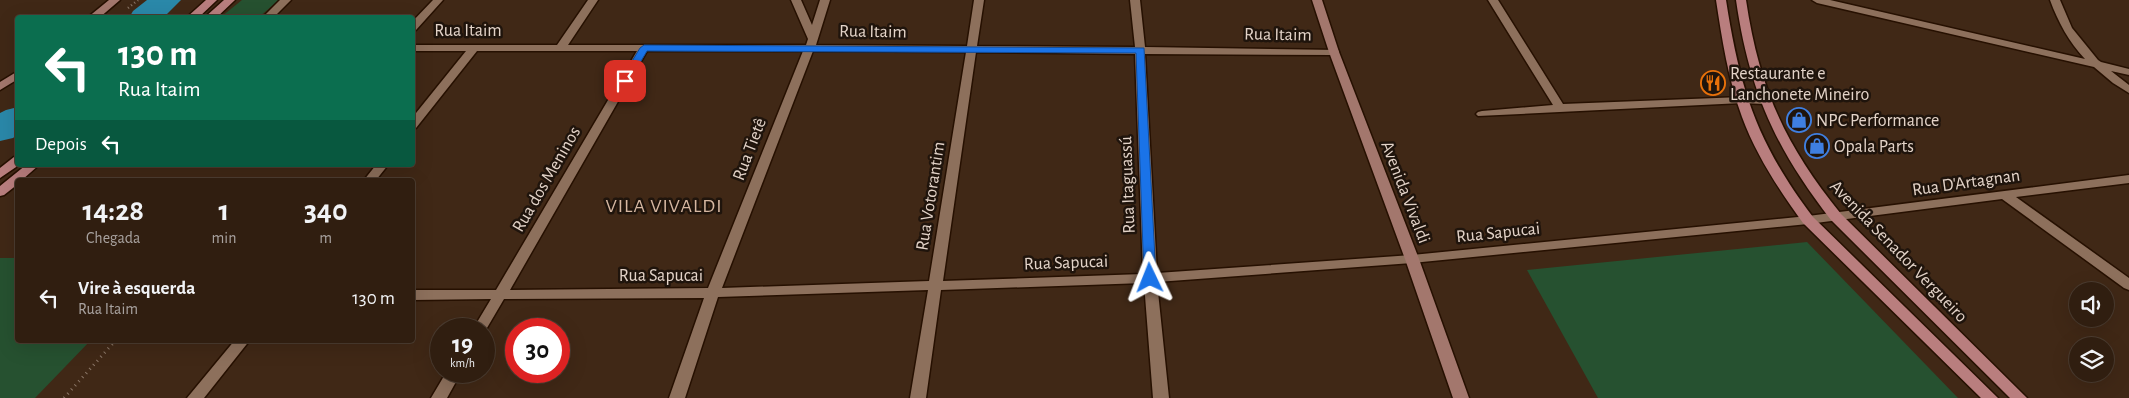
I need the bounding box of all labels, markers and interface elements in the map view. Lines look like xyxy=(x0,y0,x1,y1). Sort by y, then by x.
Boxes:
street label: Rua Itaim xyxy=(434,22,502,40)
street label: Rua Itaim xyxy=(839,22,907,42)
street label: Rua Itaim xyxy=(1244,25,1312,45)
icon: left xyxy=(35,35,100,100)
text: 130 m xyxy=(118,37,197,72)
pin xyxy=(604,60,646,102)
place label: Restaurante e Lanchonete Mineiro xyxy=(1730,65,1869,104)
icon: arrive xyxy=(611,67,639,95)
restaurant icon: Restaurante e Lanchonete Mineiro xyxy=(1700,70,1726,96)
text: Rua Itaim xyxy=(118,78,201,100)
shop icon: NPC Performance xyxy=(1786,107,1812,133)
place label: NPC Performance xyxy=(1816,112,1939,130)
street label: Rua Tietê xyxy=(730,116,770,183)
street label: Rua dos Meninos xyxy=(509,124,584,235)
icon: left xyxy=(97,130,125,158)
shop icon: Opala Parts xyxy=(1804,133,1830,159)
text: Depois xyxy=(35,135,87,154)
street label: Rua Itaguassú xyxy=(1117,136,1139,234)
place label: Opala Parts xyxy=(1834,138,1914,156)
street label: Avenida Vivaldi xyxy=(1377,139,1433,246)
street label: Rua Votorantim xyxy=(913,140,948,252)
street label: Rua D'Artagnan xyxy=(1911,166,2021,199)
street label: Avenida Senador Vergueiro xyxy=(1826,177,1971,326)
text: 14:28 xyxy=(82,196,144,226)
text: 1 xyxy=(219,196,229,226)
text: 340 xyxy=(304,196,348,226)
district label: VILA VIVALDI xyxy=(605,196,723,216)
street label: Rua Sapucai xyxy=(1455,220,1541,246)
text: Chegada xyxy=(86,230,141,246)
text: min xyxy=(212,230,236,246)
text: m xyxy=(319,230,332,246)
position arrow xyxy=(1123,251,1175,303)
street label: Rua Sapucai xyxy=(1024,253,1108,273)
street label: Rua Sapucai xyxy=(619,267,703,285)
text: Vire à esquerda xyxy=(78,279,195,298)
map controls xyxy=(2069,282,2114,382)
button: sound xyxy=(2069,282,2114,327)
icon: left xyxy=(35,284,63,312)
text: 130 m xyxy=(352,289,395,308)
text: Rua Itaim xyxy=(78,301,138,317)
speed limit sign: 30 xyxy=(505,318,570,383)
text: 19 xyxy=(452,332,473,357)
button: layers xyxy=(2069,337,2114,382)
text: km/h xyxy=(450,357,475,369)

